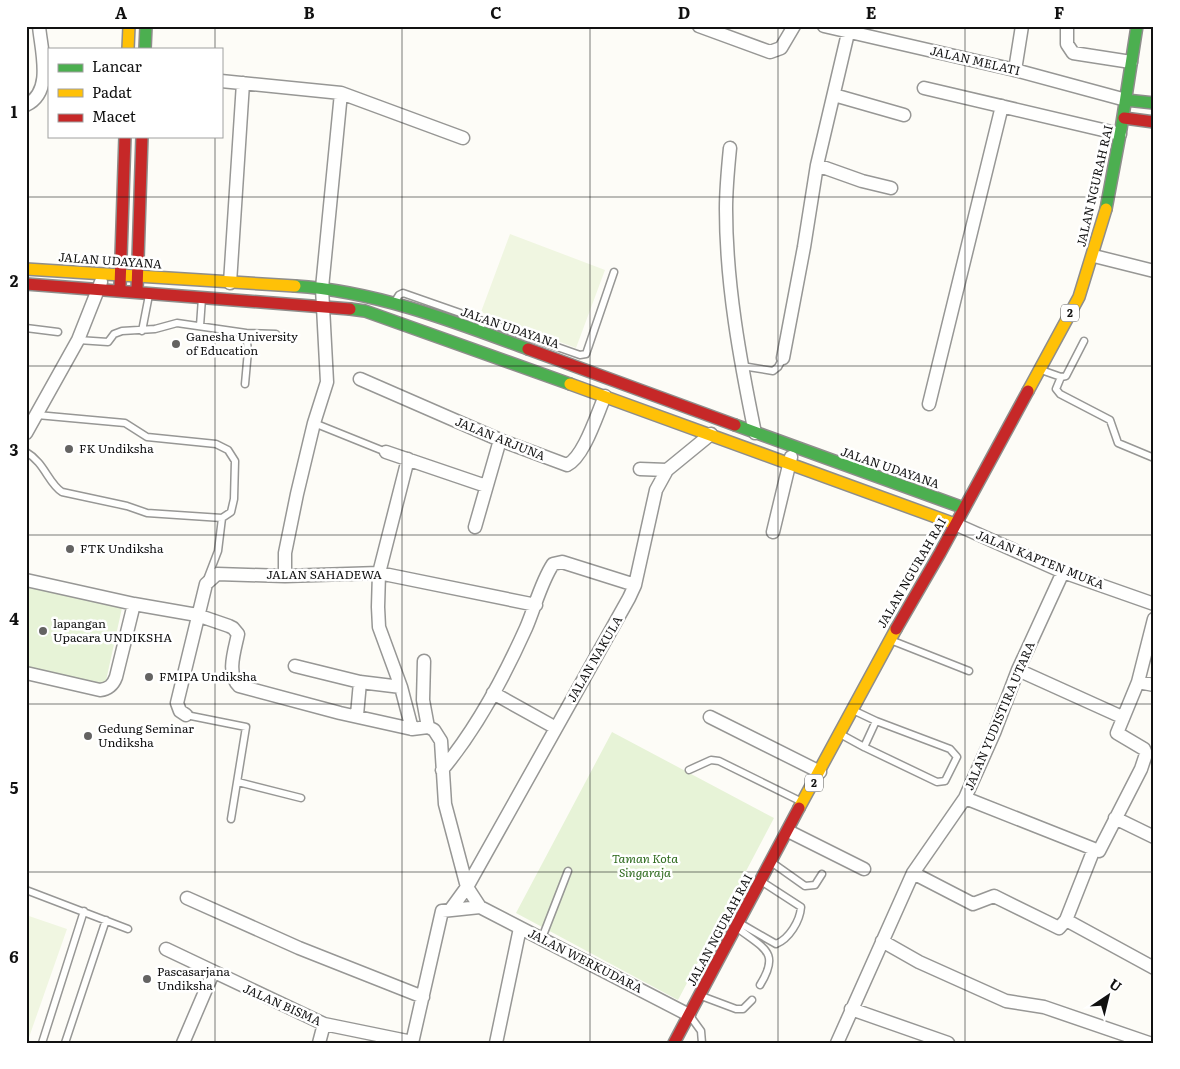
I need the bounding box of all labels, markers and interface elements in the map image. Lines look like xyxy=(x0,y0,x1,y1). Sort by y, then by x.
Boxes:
text: A xyxy=(115,0,127,24)
text: B xyxy=(303,0,315,24)
text: C xyxy=(490,0,502,24)
text: D xyxy=(678,0,690,24)
text: E xyxy=(866,0,877,24)
text: F xyxy=(1054,0,1064,24)
street label: JALAN MELATI xyxy=(928,41,1022,79)
legend xyxy=(48,48,222,138)
text: Lancar xyxy=(92,54,142,77)
text: Padat xyxy=(92,80,132,103)
text: 1 xyxy=(11,99,18,123)
text: Macet xyxy=(92,104,136,127)
street label: JALAN NGURAH RAI xyxy=(1071,123,1117,249)
street label: JALAN UDAYANA xyxy=(58,247,163,273)
text: 2 xyxy=(10,268,19,292)
street label: JALAN UDAYANA xyxy=(458,302,562,352)
road number: 2 xyxy=(1061,304,1079,322)
place label: Ganesha University of Education xyxy=(186,327,298,359)
marker: Ganesha University of Education xyxy=(170,338,182,350)
street label: JALAN ARJUNA xyxy=(453,412,548,464)
text: 3 xyxy=(10,437,19,461)
place label: FK Undiksha xyxy=(79,439,154,457)
street label: JALAN UDAYANA xyxy=(838,442,942,492)
marker: FK Undiksha xyxy=(63,443,75,455)
street label: JALAN NGURAH RAI xyxy=(872,514,950,631)
street label: JALAN KAPTEN MUKA xyxy=(973,525,1107,593)
place label: FTK Undiksha xyxy=(80,539,164,557)
marker: FTK Undiksha xyxy=(64,543,76,555)
street label: JALAN SAHADEWA xyxy=(266,565,382,583)
text: 4 xyxy=(9,606,19,630)
street label: JALAN NAKULA xyxy=(562,612,626,705)
place label: lapangan Upacara UNDIKSHA xyxy=(53,614,172,646)
marker: lapangan Upacara UNDIKSHA xyxy=(37,625,49,637)
street label: JALAN YUDISTIRA UTARA xyxy=(959,638,1039,793)
place label: FMIPA Undiksha xyxy=(159,667,257,685)
marker: FMIPA Undiksha xyxy=(143,671,155,683)
place label: Gedung Seminar Undiksha xyxy=(98,719,194,751)
marker: Gedung Seminar Undiksha xyxy=(82,730,94,742)
road number: 2 xyxy=(805,774,823,791)
text: 5 xyxy=(10,775,19,799)
park label: Taman Kota Singaraja xyxy=(612,849,678,881)
street label: JALAN NGURAH RAI xyxy=(682,870,756,989)
street label: JALAN WERKUDARA xyxy=(525,923,646,997)
text: 6 xyxy=(9,944,19,968)
place label: Pascasarjana Undiksha xyxy=(157,962,231,994)
north arrow xyxy=(1082,972,1132,1022)
marker: Pascasarjana Undiksha xyxy=(141,973,153,985)
text: U xyxy=(1106,973,1126,996)
street label: JALAN BISMA xyxy=(240,979,325,1030)

